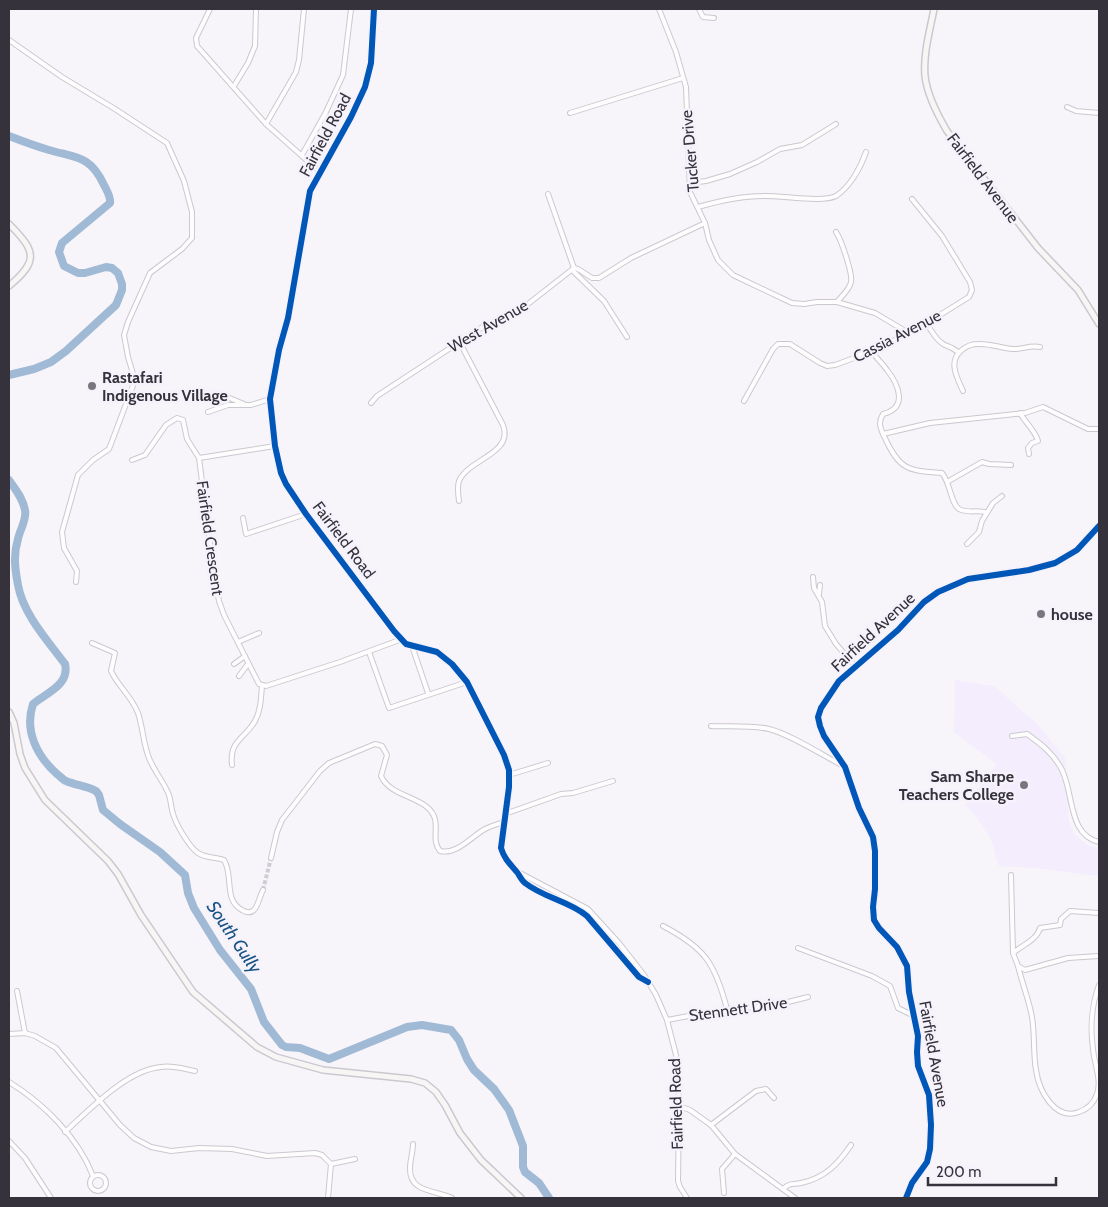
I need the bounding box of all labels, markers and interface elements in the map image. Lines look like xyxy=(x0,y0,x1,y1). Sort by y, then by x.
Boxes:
street label: Fairfield Road xyxy=(295,90,355,180)
street label: Tucker Drive xyxy=(677,109,703,193)
street label: Fairfield Avenue xyxy=(943,129,1023,227)
street label: West Avenue xyxy=(445,296,531,356)
street label: Cassia Avenue xyxy=(850,306,944,366)
place label: Rastafari Indigenous Village xyxy=(102,368,228,405)
marker: Rastafari Indigenous Village xyxy=(86,380,98,392)
street label: Fairfield Crescent xyxy=(193,479,228,597)
street label: Fairfield Road xyxy=(309,498,379,582)
street label: Fairfield Avenue xyxy=(827,588,919,676)
place label: house xyxy=(1051,605,1093,624)
marker: house xyxy=(1035,608,1047,620)
place label: Sam Sharpe Teachers College xyxy=(899,767,1014,804)
marker: Sam Sharpe Teachers College xyxy=(1018,779,1030,791)
water label: South Gully xyxy=(202,897,267,978)
street label: Stennett Drive xyxy=(688,993,788,1025)
street label: Fairfield Avenue xyxy=(915,999,953,1109)
street label: Fairfield Road xyxy=(665,1058,687,1150)
scale bar xyxy=(928,1154,1056,1186)
text: 200 m xyxy=(936,1163,981,1181)

